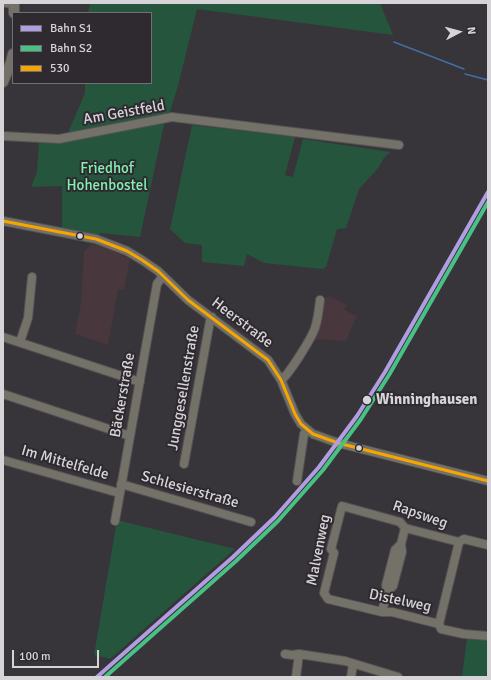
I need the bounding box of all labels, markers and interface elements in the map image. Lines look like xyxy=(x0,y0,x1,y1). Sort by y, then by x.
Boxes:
legend xyxy=(12,12,152,84)
north arrow xyxy=(439,12,479,52)
text: Bahn S1 xyxy=(50,21,92,36)
text: N xyxy=(465,26,478,35)
text: Bahn S2 xyxy=(50,41,92,56)
text: 530 xyxy=(50,61,69,76)
street label: Am Geistfeld xyxy=(82,97,166,129)
park label: Friedhof Hohenbostel xyxy=(66,160,148,195)
unlabelled marker xyxy=(75,231,85,241)
street label: Heerstraße xyxy=(208,294,276,352)
street label: Junggesellenstraße xyxy=(164,324,204,452)
street label: Bäckerstraße xyxy=(107,351,139,439)
place label: Winninghausen xyxy=(376,391,478,409)
marker: Winninghausen xyxy=(361,394,373,406)
street label: Im Mittelfelde xyxy=(19,442,111,484)
unlabelled marker xyxy=(354,443,364,453)
street label: Schlesierstraße xyxy=(139,467,241,513)
street label: Rapsweg xyxy=(390,497,450,533)
street label: Malvenweg xyxy=(303,513,335,587)
street label: Distelweg xyxy=(367,586,433,616)
scale bar xyxy=(14,642,101,668)
text: 100 m xyxy=(19,649,51,664)

